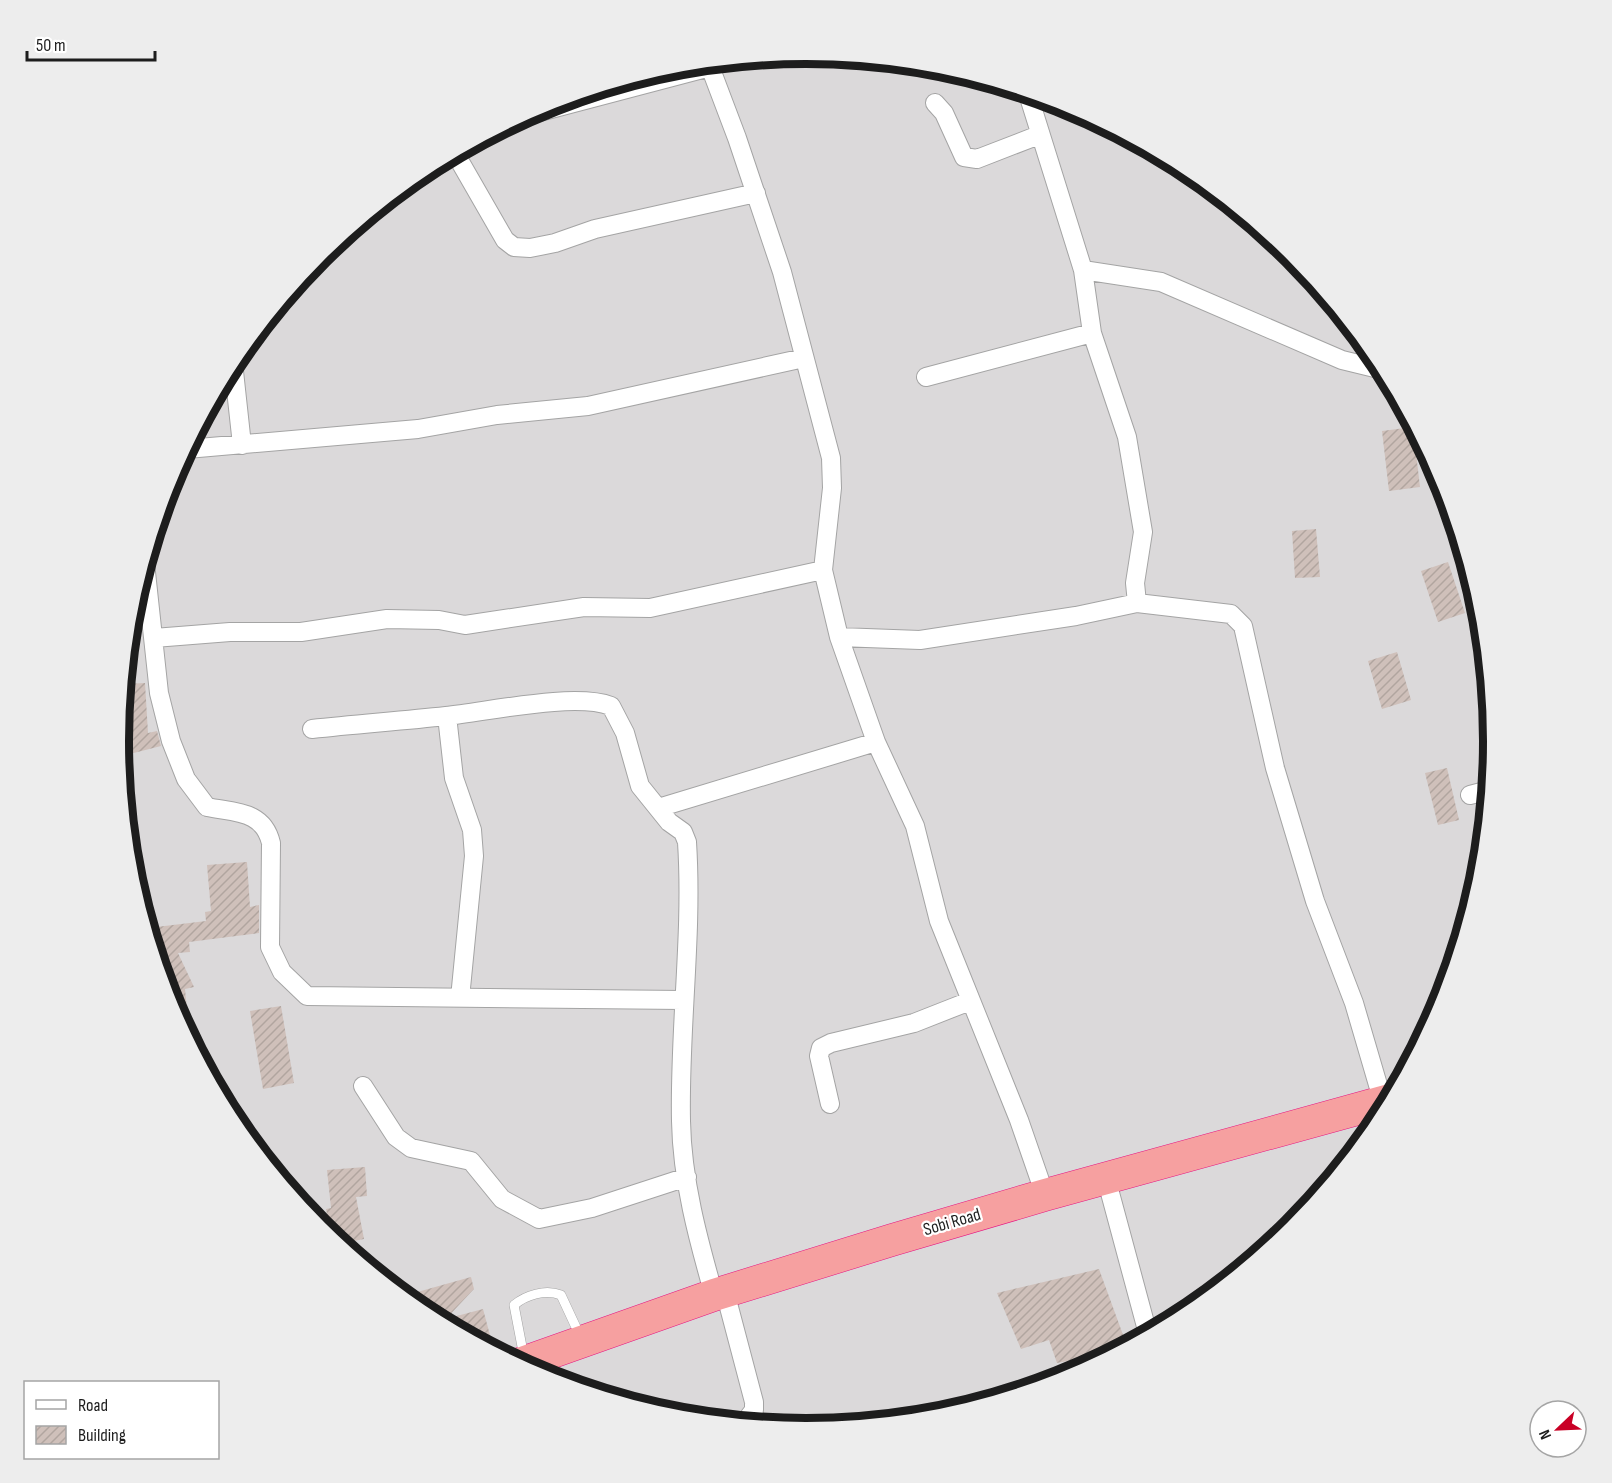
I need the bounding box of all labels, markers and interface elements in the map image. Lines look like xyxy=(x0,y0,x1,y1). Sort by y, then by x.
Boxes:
scale bar xyxy=(27,24,154,62)
text: 50 m xyxy=(36,35,66,56)
street label: Sobi Road xyxy=(921,1204,983,1240)
legend xyxy=(24,1381,219,1459)
text: Road xyxy=(78,1395,108,1416)
north arrow xyxy=(1528,1399,1588,1459)
text: Building xyxy=(78,1425,126,1446)
text: N xyxy=(1535,1427,1556,1442)

